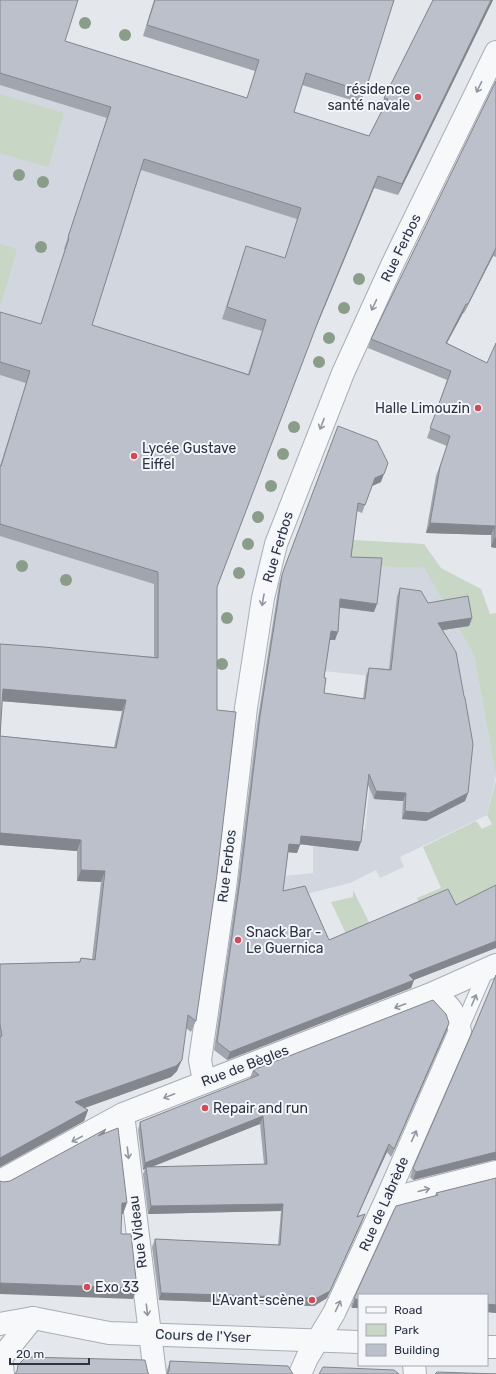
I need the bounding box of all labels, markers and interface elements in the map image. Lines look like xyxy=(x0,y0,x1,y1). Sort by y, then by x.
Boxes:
place label: résidence santé navale xyxy=(327,81,410,114)
one-way arrow xyxy=(475,81,482,93)
marker: résidence santé navale xyxy=(413,92,423,102)
street label: Rue Ferbos xyxy=(377,211,425,285)
one-way arrow xyxy=(370,299,377,311)
place label: Halle Limouzin xyxy=(375,400,470,417)
marker: Halle Limouzin xyxy=(473,403,483,413)
one-way arrow xyxy=(318,418,326,430)
place label: Lycée Gustave Eiffel xyxy=(142,440,236,473)
marker: Lycée Gustave Eiffel xyxy=(129,451,139,461)
street label: Rue Ferbos xyxy=(259,509,297,585)
one-way arrow xyxy=(259,593,267,606)
street label: Rue Ferbos xyxy=(214,828,240,904)
place label: Snack Bar - Le Guernica xyxy=(246,924,323,957)
marker: Snack Bar - Le Guernica xyxy=(233,935,243,945)
one-way arrow xyxy=(470,994,478,1006)
one-way arrow xyxy=(394,1002,406,1010)
street label: Rue de Bègles xyxy=(199,1042,291,1090)
one-way arrow xyxy=(163,1092,175,1100)
place label: Repair and run xyxy=(213,1100,308,1117)
marker: Repair and run xyxy=(200,1103,210,1113)
one-way arrow xyxy=(411,1131,418,1143)
one-way arrow xyxy=(71,1136,83,1144)
one-way arrow xyxy=(124,1146,132,1159)
street label: Rue de Labrède xyxy=(356,1154,412,1254)
one-way arrow xyxy=(417,1186,430,1194)
street label: Rue Videau xyxy=(125,1195,151,1269)
place label: Exo 33 xyxy=(95,1279,139,1296)
marker: Exo 33 xyxy=(82,1282,92,1292)
place label: L'Avant-scène xyxy=(212,1292,304,1309)
legend xyxy=(358,1294,488,1366)
marker: L'Avant-scène xyxy=(307,1295,317,1305)
one-way arrow xyxy=(334,1300,342,1312)
one-way arrow xyxy=(143,1303,151,1316)
text: Road xyxy=(394,1303,422,1317)
text: Park xyxy=(394,1323,420,1337)
street label: Cours de l'Yser xyxy=(155,1326,252,1346)
scale bar xyxy=(10,1340,89,1366)
text: Building xyxy=(394,1343,440,1357)
text: 20 m xyxy=(16,1347,44,1361)

